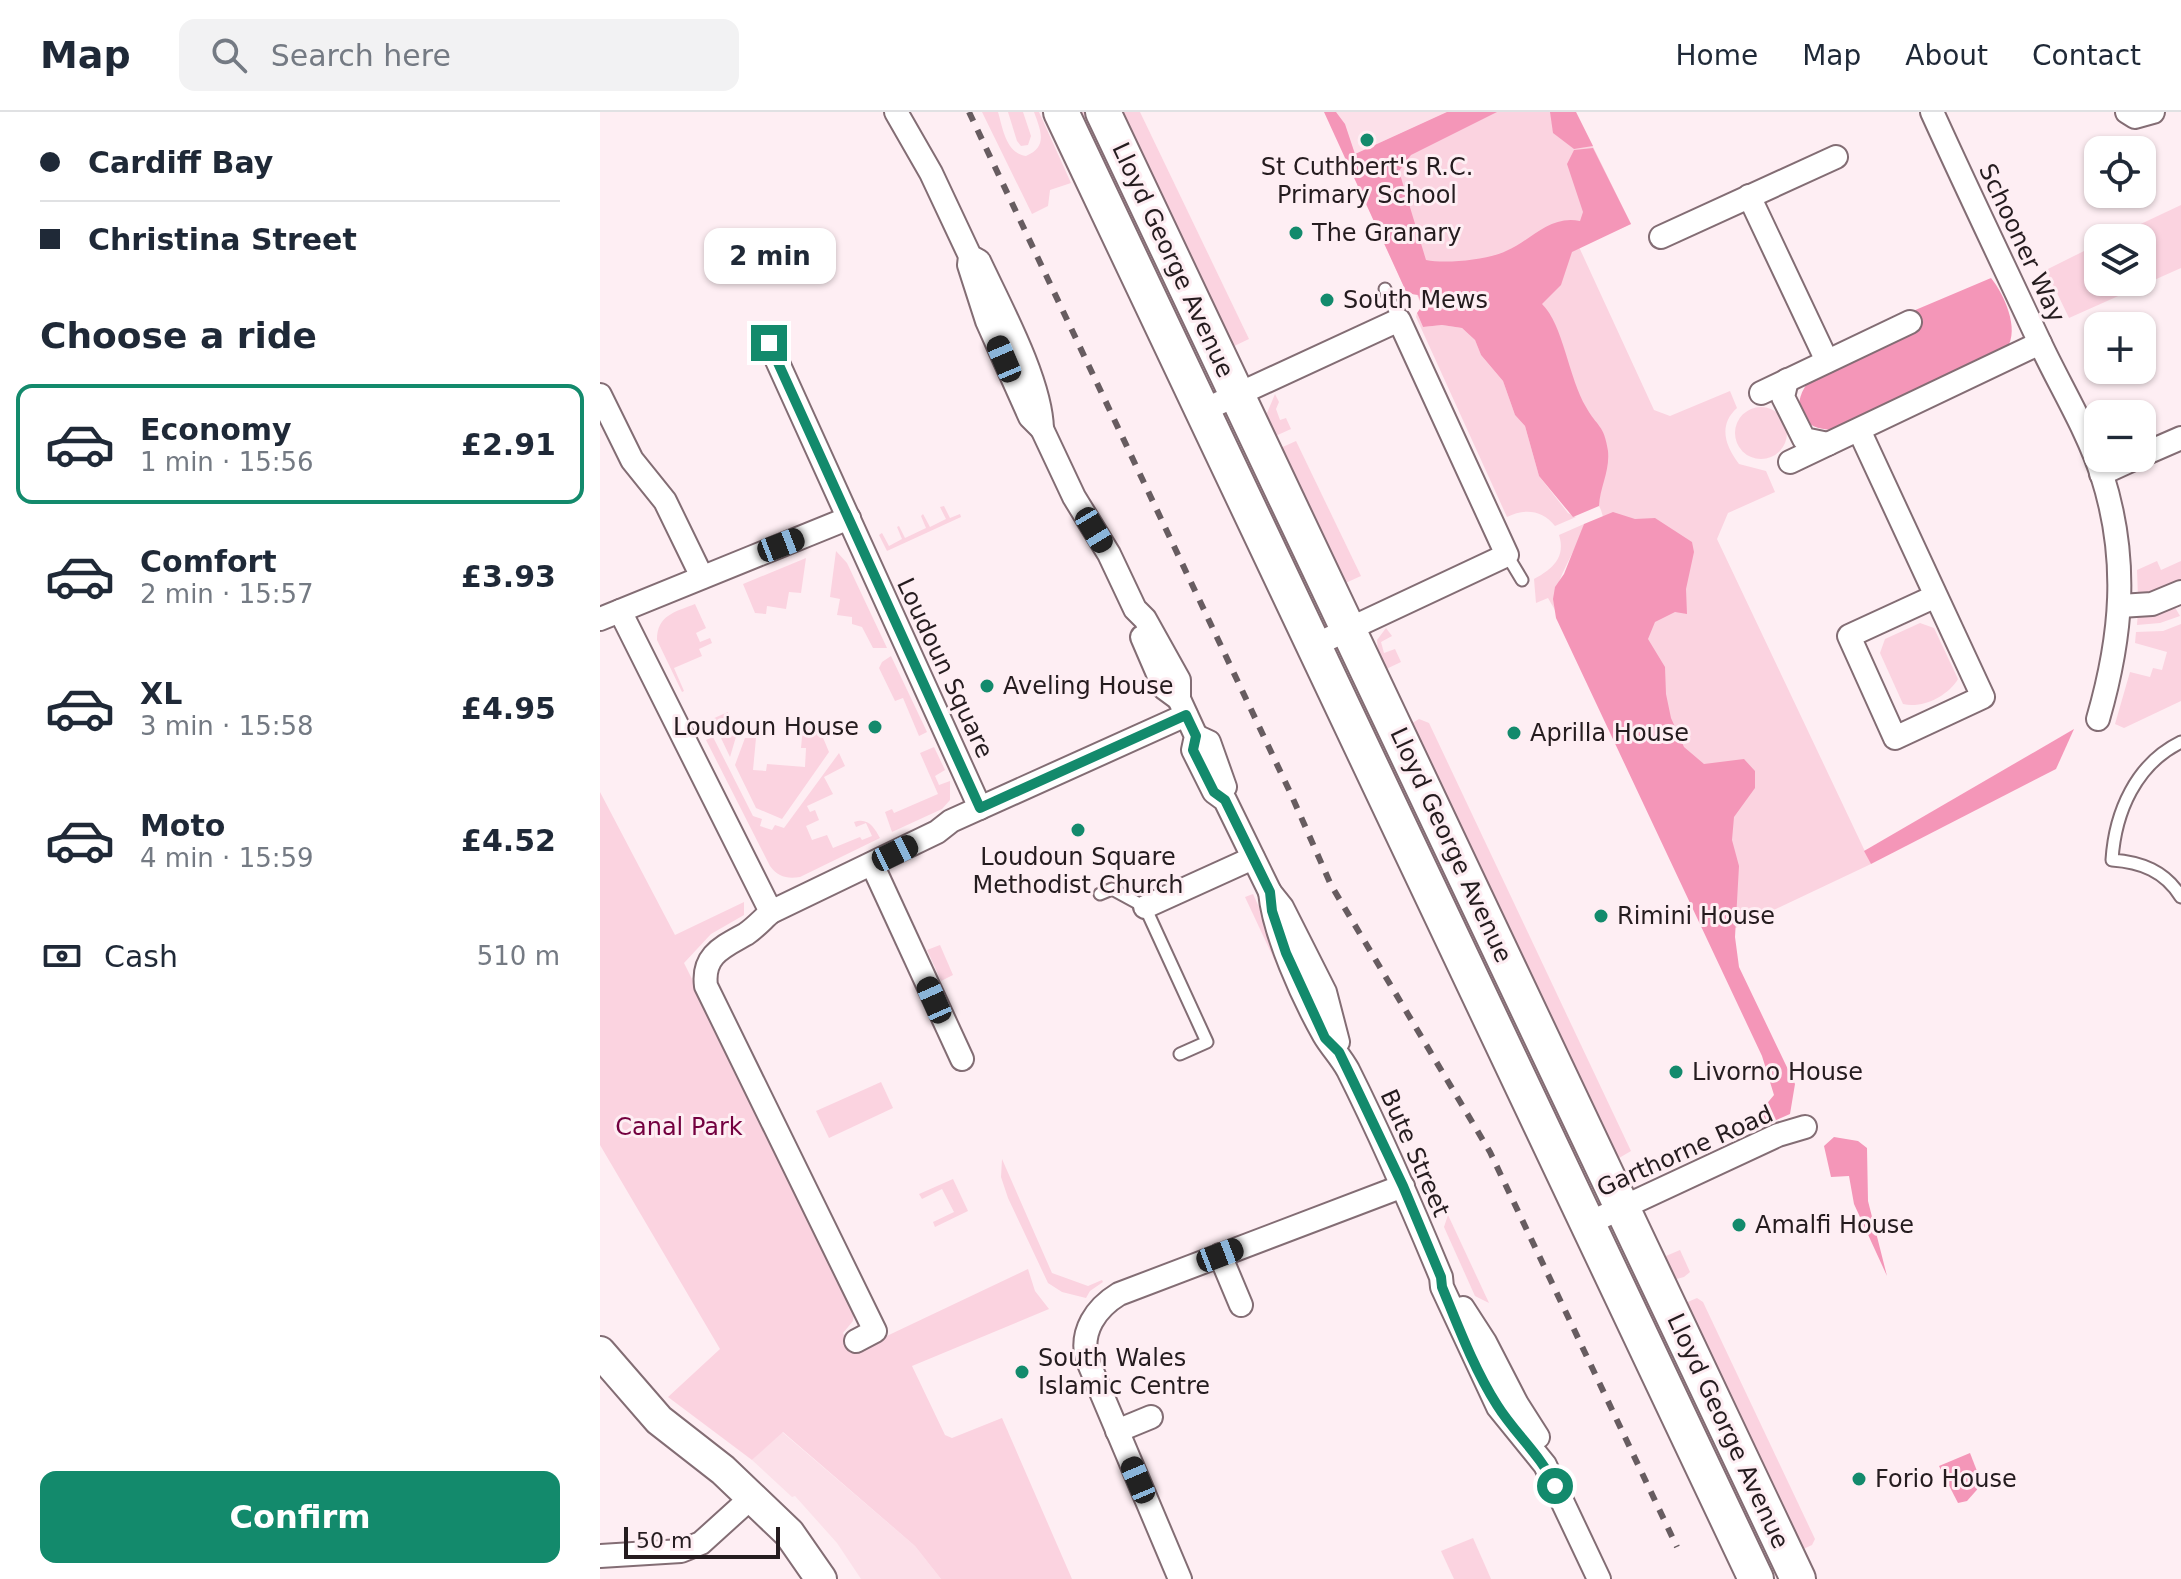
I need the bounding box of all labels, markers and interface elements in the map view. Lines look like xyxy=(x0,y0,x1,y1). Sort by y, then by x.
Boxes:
search box xyxy=(179,19,739,91)
text: Map xyxy=(40,33,131,77)
icon: search xyxy=(207,33,251,77)
text: Search here xyxy=(271,38,451,73)
text: Home xyxy=(1675,39,1758,72)
text: Map xyxy=(1802,39,1861,72)
text: About xyxy=(1905,39,1988,72)
text: Contact xyxy=(2032,39,2141,72)
marker: St Cuthbert's R.C. Primary School xyxy=(1358,131,1376,149)
map controls xyxy=(2084,136,2156,472)
button: locate xyxy=(2084,136,2156,208)
street label: Lloyd George Avenue xyxy=(1106,138,1240,382)
text: Cardiff Bay xyxy=(88,145,273,180)
place label: St Cuthbert's R.C. Primary School xyxy=(1261,153,1473,209)
street label: Schooner Way xyxy=(1973,159,2071,327)
place label: The Granary xyxy=(1311,219,1461,247)
text: Christina Street xyxy=(88,222,357,257)
marker: The Granary xyxy=(1287,224,1305,242)
button: layers xyxy=(2084,224,2156,296)
callout: 2 min xyxy=(703,227,835,283)
text: 2 min xyxy=(729,241,811,271)
place label: South Mews xyxy=(1343,286,1488,314)
marker: South Mews xyxy=(1318,291,1336,309)
button: + xyxy=(2084,312,2156,384)
text: Choose a ride xyxy=(40,315,317,356)
route end xyxy=(751,325,787,361)
car xyxy=(984,332,1024,386)
button: − xyxy=(2084,400,2156,472)
icon: car xyxy=(44,408,116,480)
text: Economy xyxy=(140,412,292,447)
text: £2.91 xyxy=(461,427,556,462)
text: 1 min · 15:56 xyxy=(140,447,314,477)
car xyxy=(1071,503,1117,557)
car xyxy=(754,525,808,565)
icon: car xyxy=(44,540,116,612)
text: Comfort xyxy=(140,544,277,579)
text: £3.93 xyxy=(461,559,556,594)
street label: Loudoun Square xyxy=(891,574,999,762)
text: 2 min · 15:57 xyxy=(140,579,314,609)
icon: car xyxy=(44,672,116,744)
place label: Aveling House xyxy=(1003,672,1174,700)
text: XL xyxy=(140,676,182,711)
marker: Aveling House xyxy=(978,677,996,695)
text: £4.95 xyxy=(461,691,556,726)
text: 3 min · 15:58 xyxy=(140,711,314,741)
place label: Loudoun House xyxy=(673,713,859,741)
marker: Loudoun House xyxy=(866,718,884,736)
place label: Aprilla House xyxy=(1530,719,1689,747)
street label: Lloyd George Avenue xyxy=(1384,723,1518,967)
marker: Aprilla House xyxy=(1505,724,1523,742)
icon: car xyxy=(44,804,116,876)
text: Moto xyxy=(140,808,225,843)
marker: Loudoun Square Methodist Church xyxy=(1069,821,1087,839)
text: £4.52 xyxy=(461,823,556,858)
car xyxy=(868,832,922,874)
text: 4 min · 15:59 xyxy=(140,843,314,873)
place label: Loudoun Square Methodist Church xyxy=(972,843,1184,899)
place label: Rimini House xyxy=(1617,902,1775,930)
marker: Rimini House xyxy=(1592,907,1610,925)
icon: cash xyxy=(40,934,84,978)
text: Cash xyxy=(104,939,178,974)
text: 510 m xyxy=(477,941,560,971)
car xyxy=(913,973,955,1027)
place label: Livorno House xyxy=(1692,1058,1863,1086)
marker: Livorno House xyxy=(1667,1063,1685,1081)
street label: Bute Street xyxy=(1374,1085,1456,1221)
street label: Garthorne Road xyxy=(1593,1100,1777,1202)
park label: Canal Park xyxy=(615,1113,743,1141)
place label: Amalfi House xyxy=(1755,1211,1914,1239)
marker: Amalfi House xyxy=(1730,1216,1748,1234)
car xyxy=(1193,1235,1247,1275)
street label: Lloyd George Avenue xyxy=(1661,1309,1795,1553)
place label: South Wales Islamic Centre xyxy=(1038,1344,1210,1400)
marker: South Wales Islamic Centre xyxy=(1013,1363,1031,1381)
car xyxy=(1118,1453,1158,1507)
place label: Forio House xyxy=(1875,1465,2017,1493)
route start xyxy=(1537,1468,1573,1504)
marker: Forio House xyxy=(1850,1470,1868,1488)
button: Confirm xyxy=(40,1471,560,1563)
scale bar xyxy=(624,1523,780,1559)
text: 50 m xyxy=(636,1528,692,1553)

